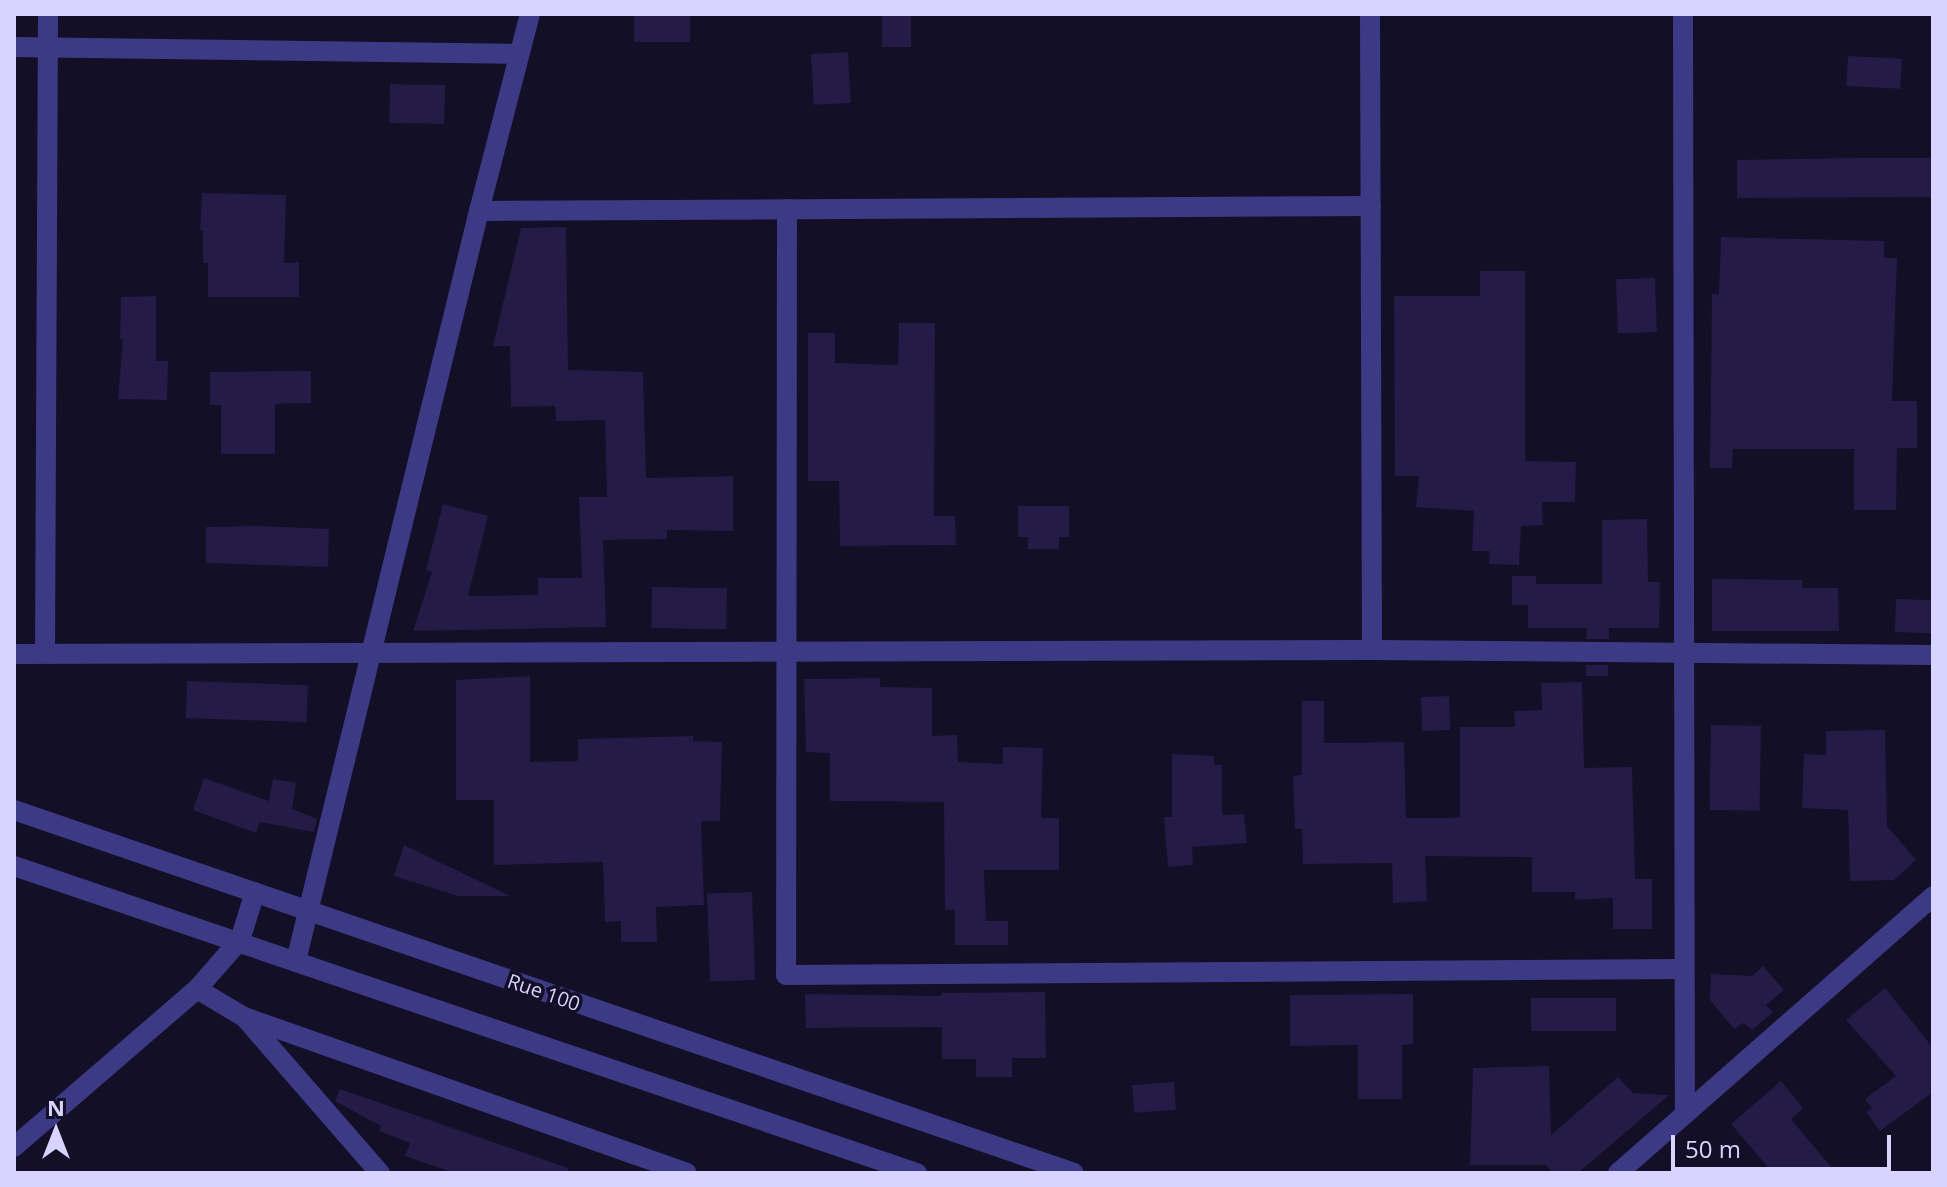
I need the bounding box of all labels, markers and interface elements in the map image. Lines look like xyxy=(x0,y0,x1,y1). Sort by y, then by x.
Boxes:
street label: Rue 100 xyxy=(504,968,584,1016)
north arrow xyxy=(16,1091,96,1171)
text: N xyxy=(47,1092,65,1122)
scale bar xyxy=(1675,1119,1895,1169)
text: 50 m xyxy=(1685,1132,1741,1165)

